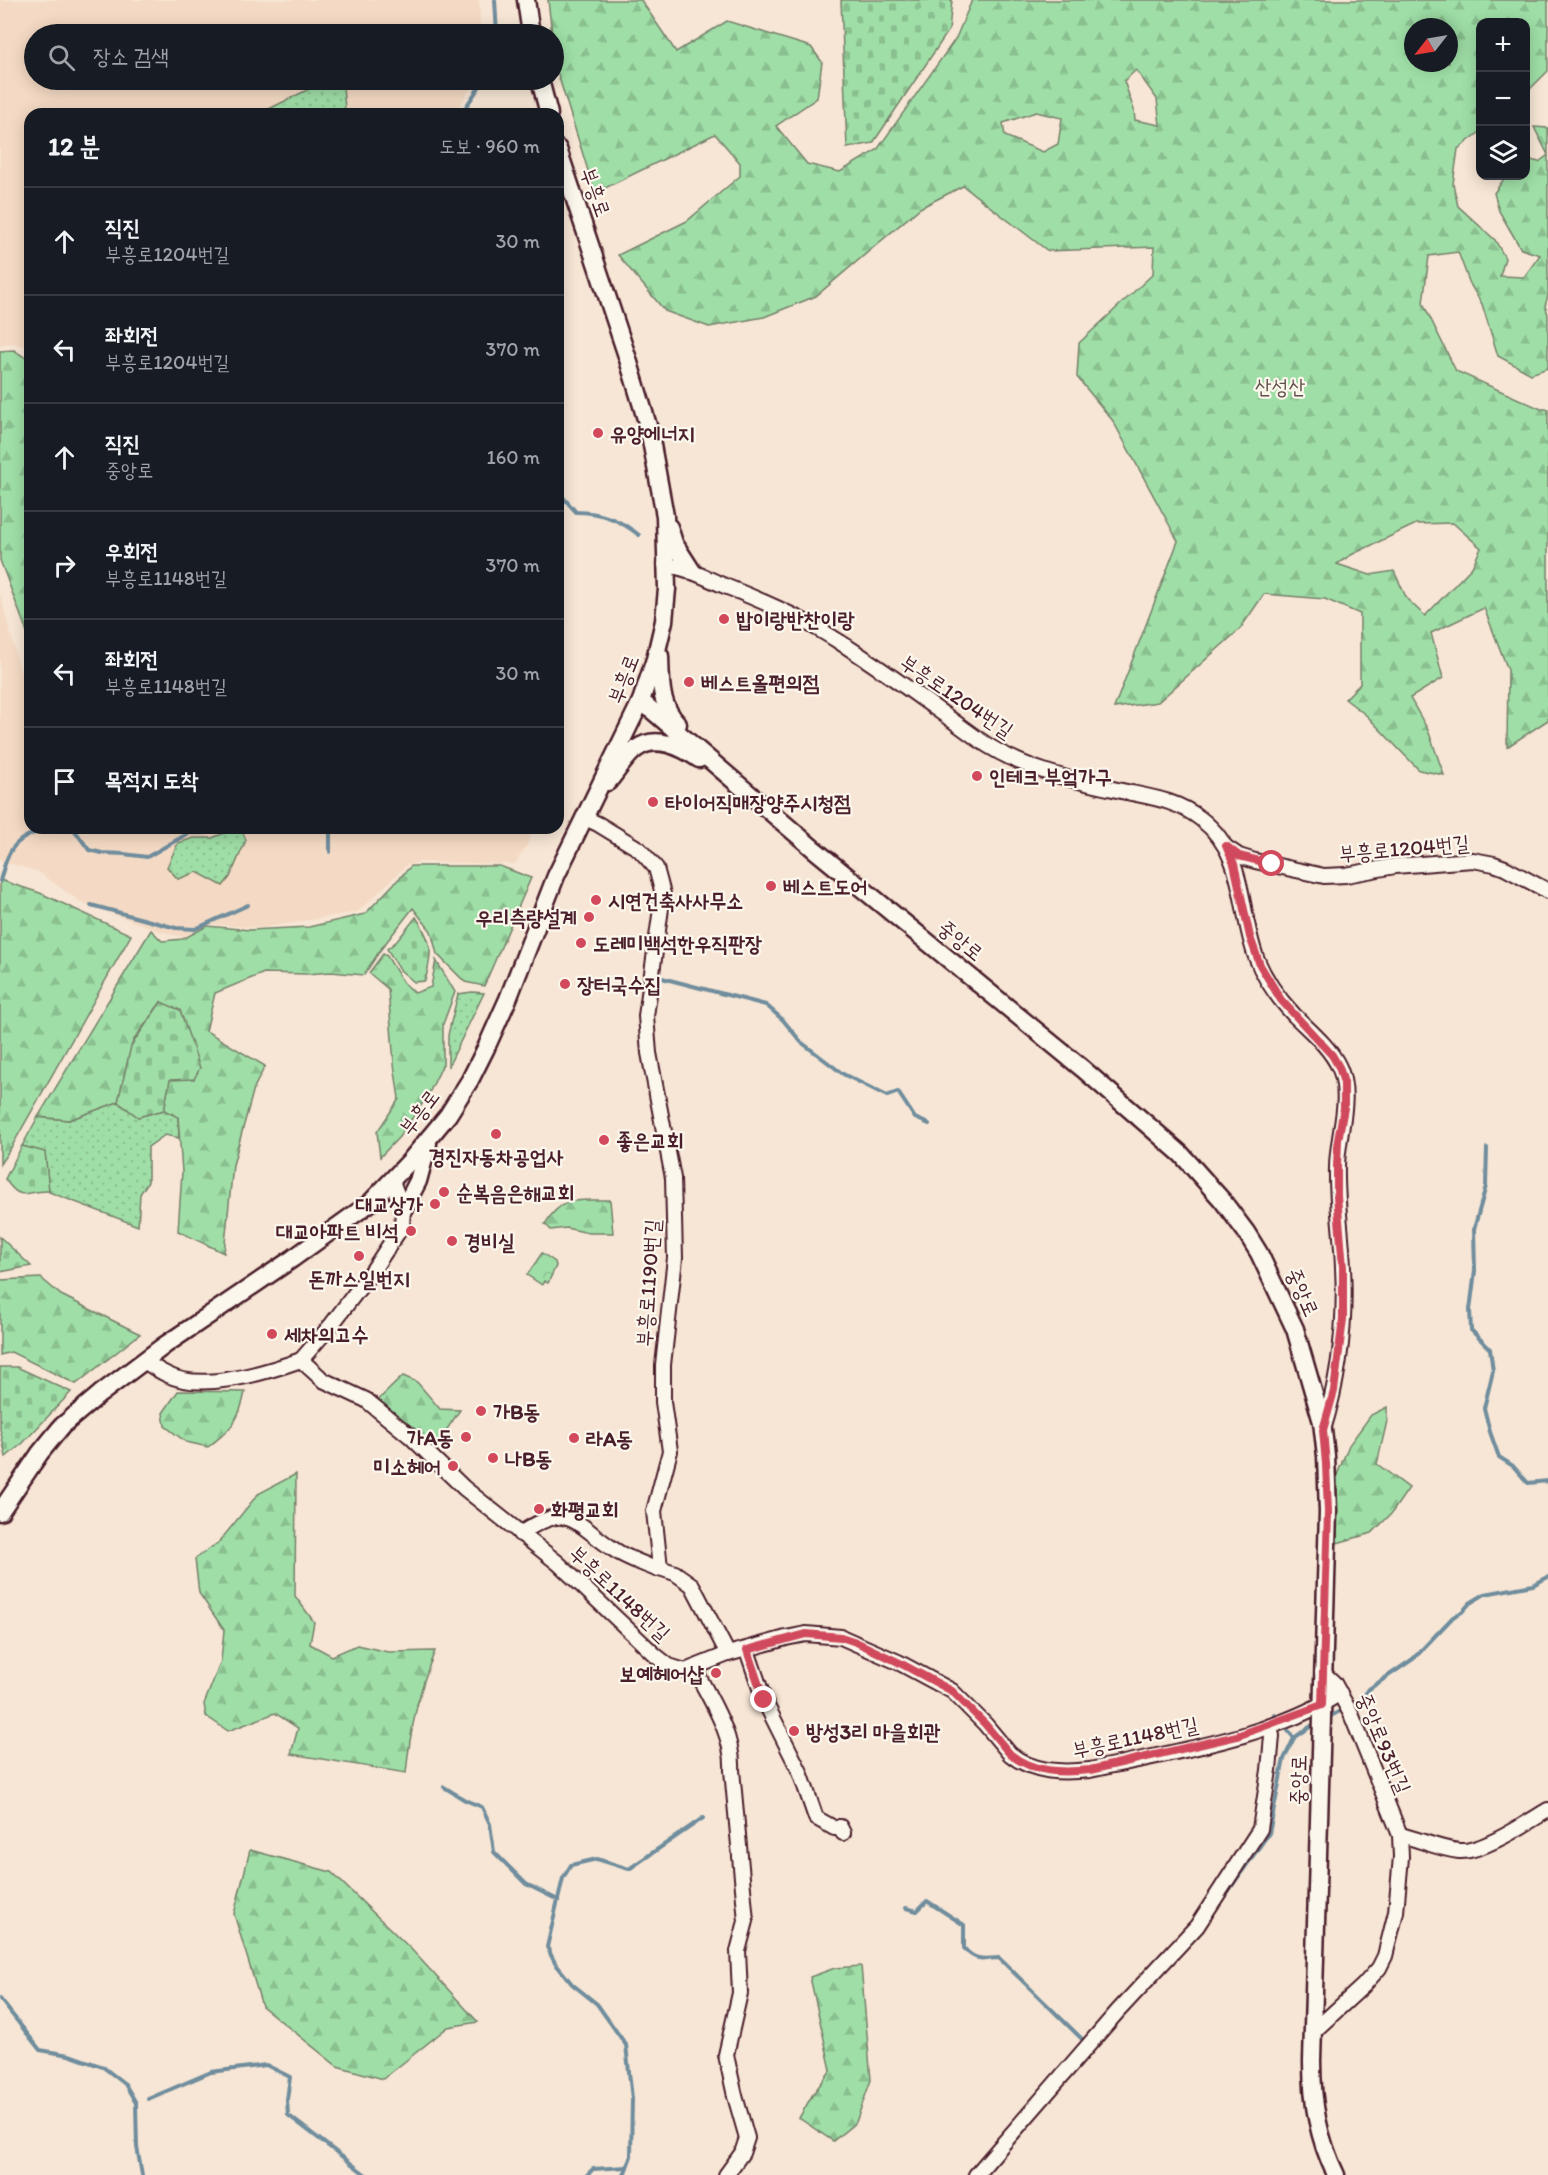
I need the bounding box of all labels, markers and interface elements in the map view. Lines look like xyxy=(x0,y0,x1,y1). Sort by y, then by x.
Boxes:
north arrow xyxy=(1404,18,1458,72)
map controls xyxy=(1476,18,1530,180)
button: + xyxy=(1476,18,1530,72)
search box xyxy=(24,24,564,90)
icon: search xyxy=(45,41,78,74)
text: 장소 검색 xyxy=(93,43,169,70)
button: − xyxy=(1476,72,1530,126)
button: layers xyxy=(1476,126,1530,180)
text: 12 분 xyxy=(48,130,101,162)
text: 도보 · 960 m xyxy=(439,134,540,158)
street label: 부흥로 xyxy=(576,164,616,220)
text: 직진 xyxy=(105,214,140,241)
icon: ahead xyxy=(48,225,81,258)
text: 30 m xyxy=(495,229,540,253)
text: 부흥로1204번길 xyxy=(105,242,230,266)
text: 좌회전 xyxy=(105,322,158,349)
icon: left xyxy=(48,333,81,366)
text: 370 m xyxy=(486,337,540,361)
text: 부흥로1204번길 xyxy=(105,350,230,374)
park label: 산성산 xyxy=(1255,374,1305,399)
place label: 유양에너지 xyxy=(610,421,695,446)
marker: 유양에너지 xyxy=(591,426,605,440)
text: 직진 xyxy=(105,430,140,457)
icon: ahead xyxy=(48,441,81,474)
text: 160 m xyxy=(487,445,540,469)
text: 중앙로 xyxy=(105,458,153,482)
text: 우회전 xyxy=(105,538,158,565)
icon: right xyxy=(48,549,81,582)
text: 370 m xyxy=(486,553,540,577)
text: 부흥로1148번길 xyxy=(105,566,227,590)
place label: 밥이랑반찬이랑 xyxy=(736,607,855,632)
marker: 밥이랑반찬이랑 xyxy=(717,612,731,626)
text: 좌회전 xyxy=(105,646,158,673)
street label: 부흥로1204번길 xyxy=(896,649,1018,743)
street label: 부흥로 xyxy=(602,651,644,707)
icon: left xyxy=(48,657,81,690)
text: 30 m xyxy=(495,661,540,685)
place label: 베스트올편의점 xyxy=(701,670,819,695)
text: 부흥로1148번길 xyxy=(105,674,227,698)
marker: 베스트올편의점 xyxy=(682,675,696,689)
place label: 인테크 부엌가구 xyxy=(989,764,1112,789)
icon: arrive xyxy=(48,765,81,798)
text: 목적지 도착 xyxy=(105,767,198,794)
marker: 인테크 부엌가구 xyxy=(970,769,984,783)
place label: 타이어직매장양주시청점 xyxy=(665,790,851,815)
marker: 타이어직매장양주시청점 xyxy=(646,795,660,809)
street label: 부흥로1204번길 xyxy=(1338,830,1470,866)
route start xyxy=(1258,850,1284,876)
place label: 베스트도어 xyxy=(783,874,868,899)
marker: 베스트도어 xyxy=(764,879,778,893)
place label: 시연건축사사무소 xyxy=(608,888,743,913)
marker: 시연건축사사무소 xyxy=(589,893,603,907)
place label: 우리측량설계 xyxy=(476,905,577,930)
marker: 우리측량설계 xyxy=(582,910,596,924)
street label: 중앙로 xyxy=(933,914,989,966)
place label: 도레미백석한우직판장 xyxy=(593,931,762,956)
marker: 도레미백석한우직판장 xyxy=(574,936,588,950)
place label: 장터국수집 xyxy=(577,972,662,997)
marker: 장터국수집 xyxy=(558,977,572,991)
street label: 부흥로 xyxy=(394,1084,444,1140)
marker: 경진자동차공업사 xyxy=(489,1127,503,1141)
place label: 좋은교회 xyxy=(616,1128,684,1153)
marker: 좋은교회 xyxy=(597,1133,611,1147)
place label: 경진자동차공업사 xyxy=(428,1144,564,1169)
place label: 순복음은해교회 xyxy=(456,1180,574,1205)
marker: 순복음은해교회 xyxy=(437,1185,451,1199)
place label: 대교상가 xyxy=(355,1192,423,1217)
marker: 대교상가 xyxy=(428,1197,442,1211)
street label: 부흥로1190번길 xyxy=(631,1218,665,1348)
place label: 대교아파트 비석 xyxy=(276,1219,399,1244)
marker: 대교아파트 비석 xyxy=(404,1224,418,1238)
place label: 경비실 xyxy=(464,1229,515,1254)
marker: 경비실 xyxy=(445,1234,459,1248)
marker: 돈까스일번지 xyxy=(352,1249,366,1263)
street label: 중앙로 xyxy=(1281,1264,1325,1320)
place label: 돈까스일번지 xyxy=(308,1266,410,1291)
place label: 세차의고수 xyxy=(284,1322,369,1347)
marker: 세차의고수 xyxy=(265,1327,279,1341)
place label: 가B동 xyxy=(493,1399,540,1424)
marker: 가B동 xyxy=(474,1404,488,1418)
place label: 가A동 xyxy=(407,1425,454,1450)
place label: 라A동 xyxy=(586,1426,633,1451)
marker: 가A동 xyxy=(459,1430,473,1444)
marker: 라A동 xyxy=(567,1431,581,1445)
place label: 나B동 xyxy=(505,1446,552,1471)
marker: 나B동 xyxy=(486,1451,500,1465)
place label: 미소헤어 xyxy=(373,1454,441,1479)
marker: 미소헤어 xyxy=(446,1459,460,1473)
place label: 화평교회 xyxy=(551,1497,619,1522)
marker: 화평교회 xyxy=(532,1502,546,1516)
street label: 부흥로1148번길 xyxy=(565,1540,675,1646)
place label: 보예헤어샵 xyxy=(620,1661,704,1686)
marker: 보예헤어샵 xyxy=(709,1666,723,1680)
route end xyxy=(750,1686,776,1712)
street label: 중앙로93번길 xyxy=(1352,1689,1416,1797)
street label: 부흥로1148번길 xyxy=(1070,1711,1200,1763)
place label: 방성3리 마을회관 xyxy=(806,1719,941,1744)
marker: 방성3리 마을회관 xyxy=(787,1724,801,1738)
street label: 중앙로 xyxy=(1285,1754,1311,1806)

